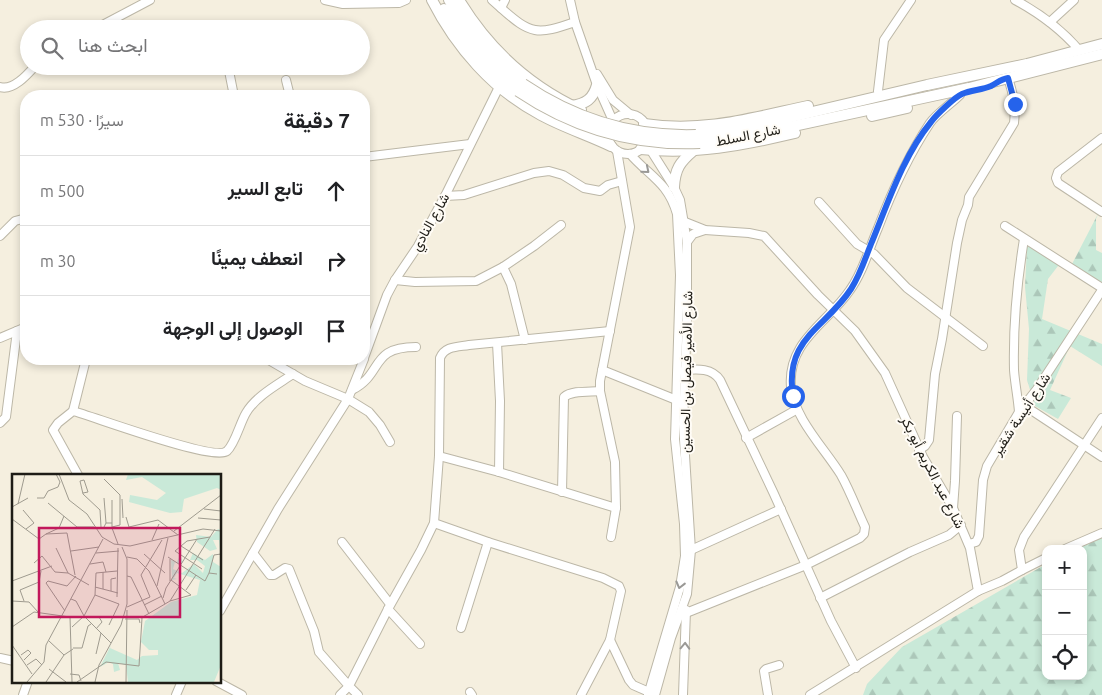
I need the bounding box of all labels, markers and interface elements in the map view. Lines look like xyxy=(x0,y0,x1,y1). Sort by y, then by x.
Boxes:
search box xyxy=(20,20,370,75)
icon: search xyxy=(38,34,66,62)
text: ابحث هنا xyxy=(78,34,148,56)
route end xyxy=(1004,93,1027,116)
text: 7 دقيقة xyxy=(284,108,350,132)
text: سيرًا · 530 m xyxy=(40,111,124,129)
street label: شارع السلط xyxy=(714,121,782,152)
one-way arrow xyxy=(641,164,650,173)
text: تابع السير xyxy=(228,177,303,199)
icon: ahead xyxy=(322,177,350,205)
text: 500 m xyxy=(40,182,85,200)
street label: شارع النادي xyxy=(408,190,456,256)
text: انعطف يمينًا xyxy=(211,247,303,269)
icon: right xyxy=(322,247,350,275)
text: 30 m xyxy=(40,252,76,270)
street label: شارع الأمير فيصل بن الحسين xyxy=(677,291,698,453)
text: الوصول إلى الوجهة xyxy=(163,317,303,339)
icon: arrive xyxy=(322,317,350,345)
street label: شارع أنيسة شقير xyxy=(988,370,1056,461)
route start xyxy=(782,385,805,408)
street label: شارع عبد الكريم أبو بكر xyxy=(895,412,968,532)
inset map xyxy=(12,474,221,682)
map controls xyxy=(1042,545,1087,680)
button: + xyxy=(1042,545,1087,590)
one-way arrow xyxy=(675,580,686,589)
button: − xyxy=(1042,590,1087,635)
button: locate xyxy=(1042,635,1087,680)
one-way arrow xyxy=(680,642,690,650)

